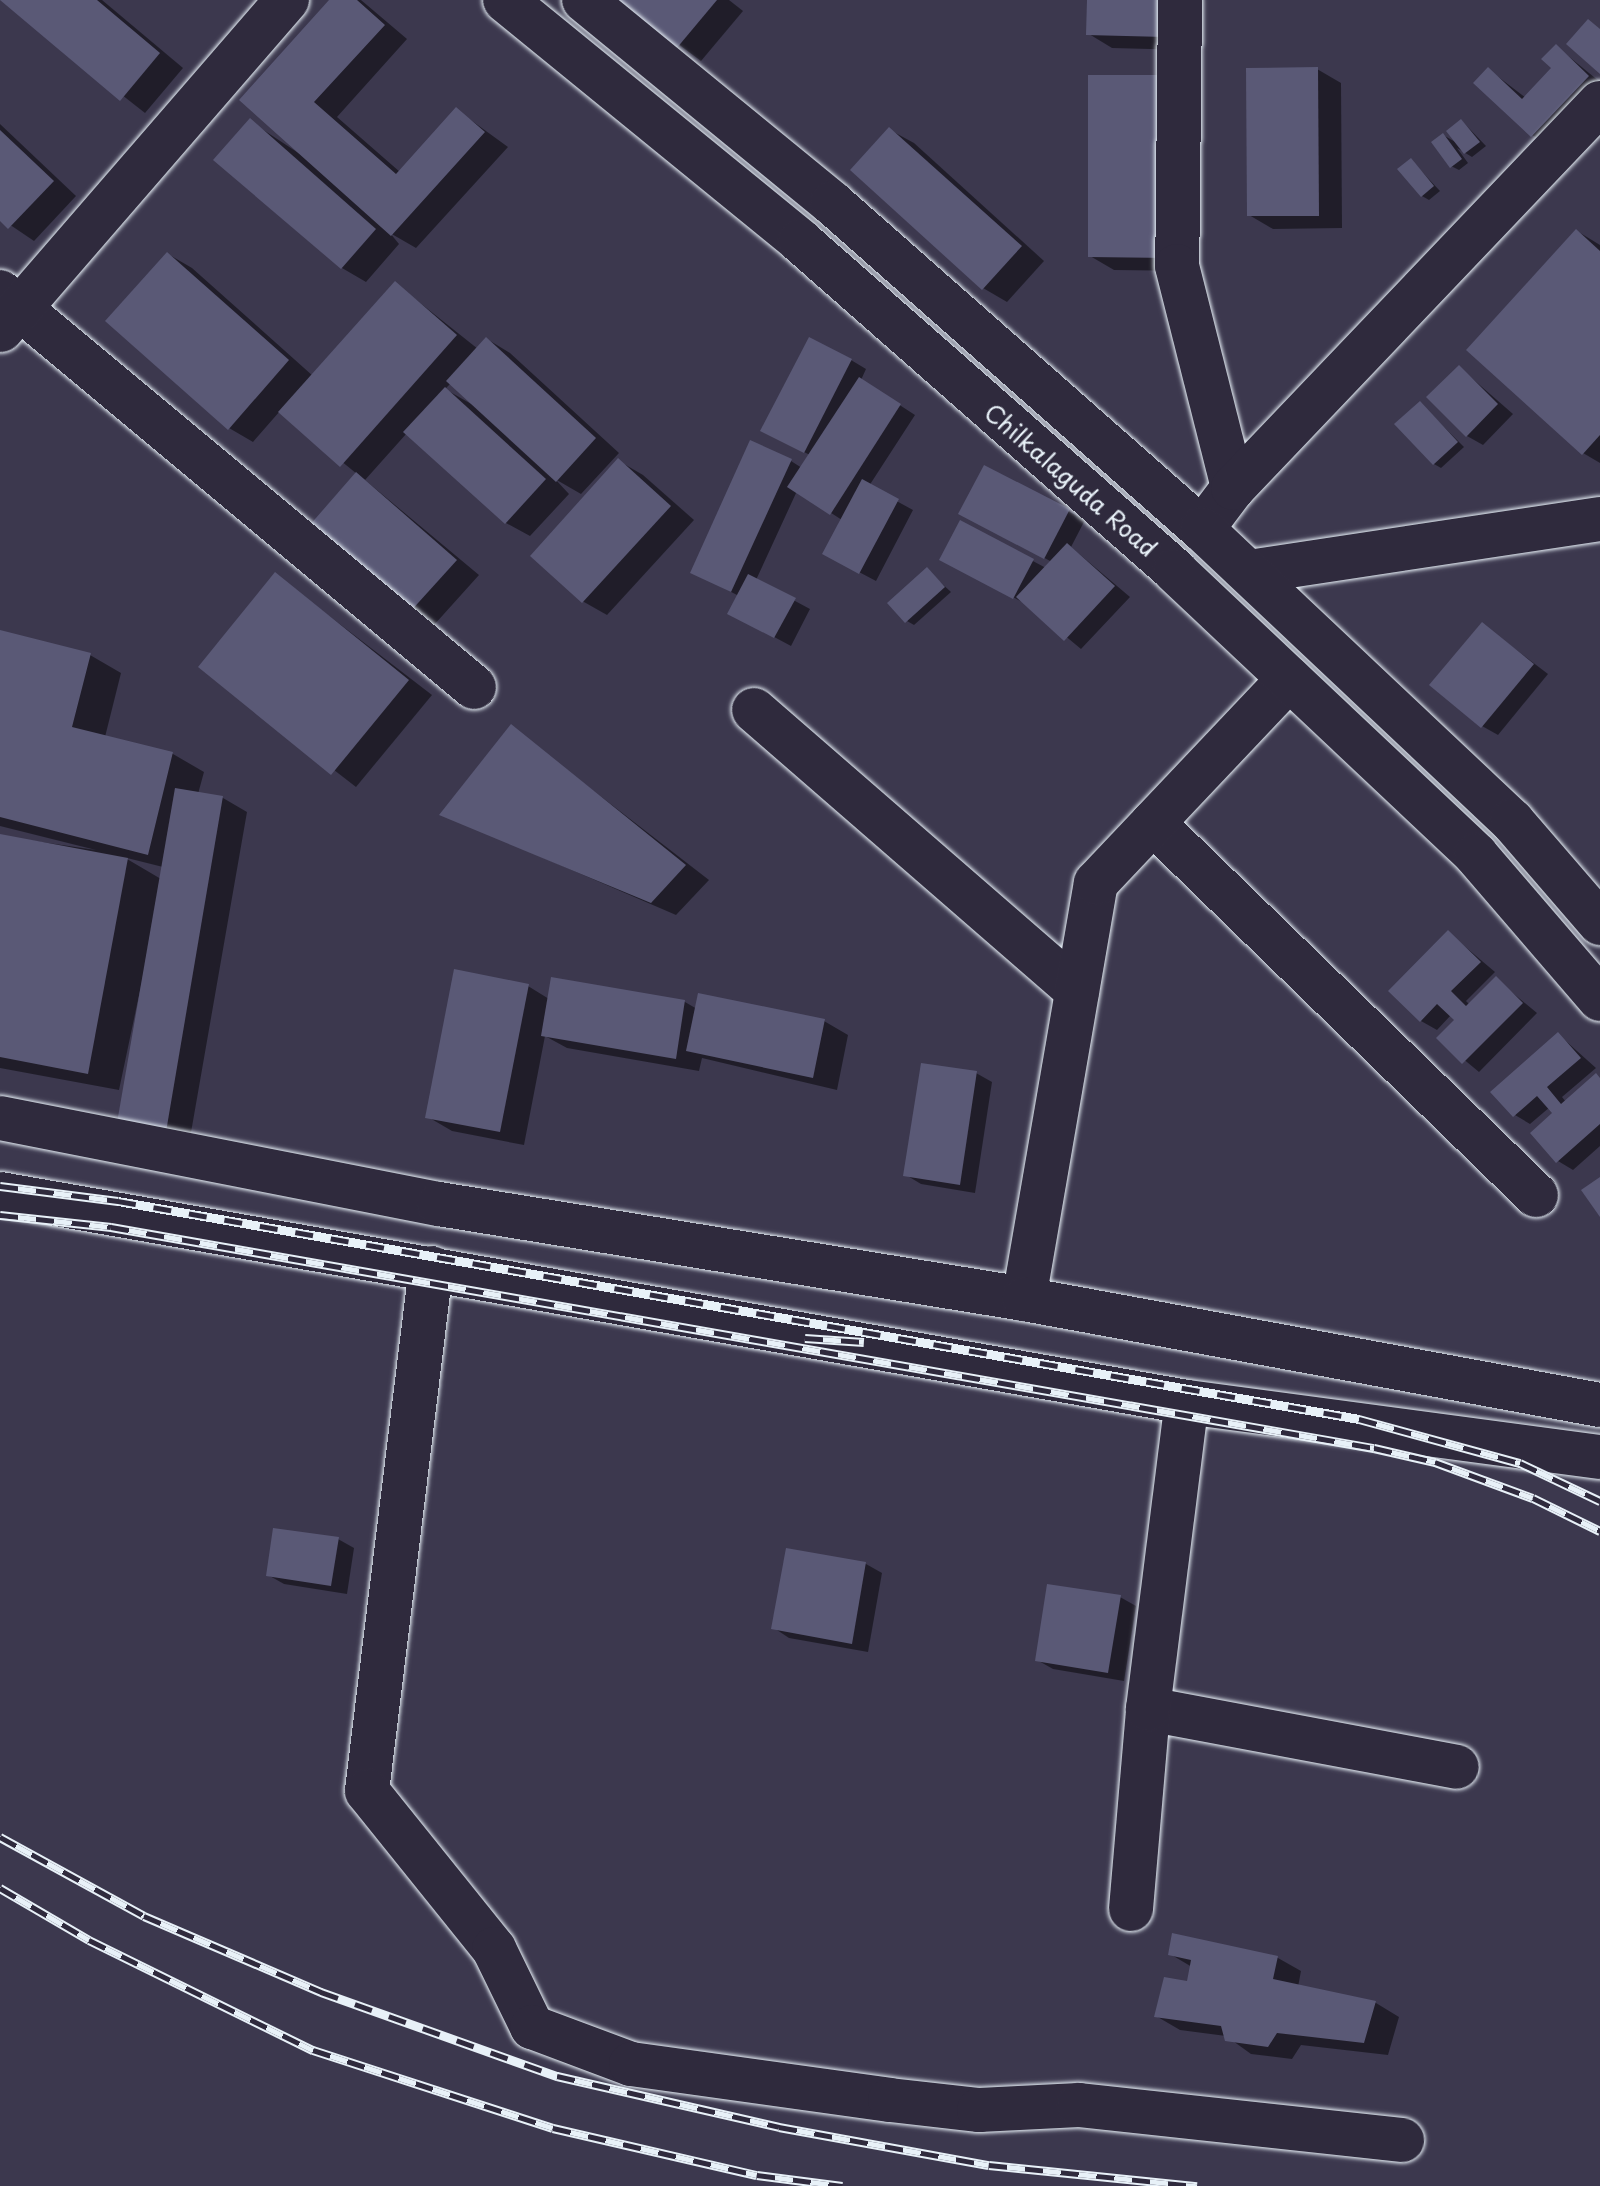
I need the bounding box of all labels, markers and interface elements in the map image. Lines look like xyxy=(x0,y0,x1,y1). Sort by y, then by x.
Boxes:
street label: Chilkalaguda Road xyxy=(979,397,1163,563)

